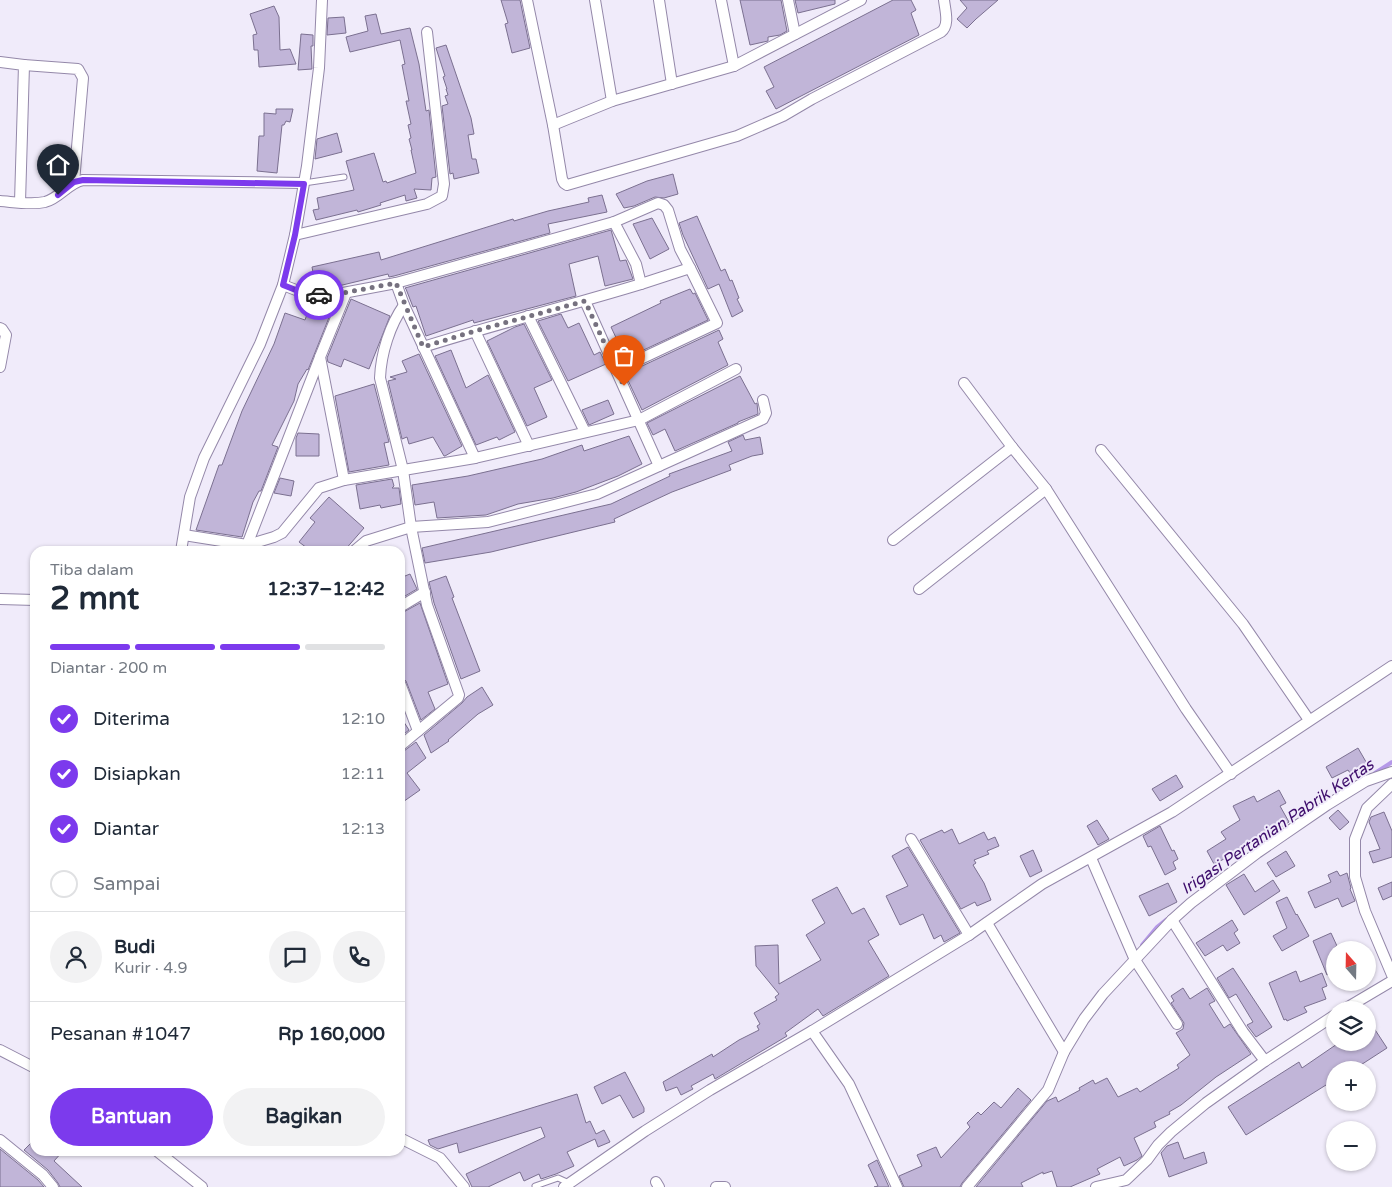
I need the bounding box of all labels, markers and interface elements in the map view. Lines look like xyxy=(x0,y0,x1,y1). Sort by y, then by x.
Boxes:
pin xyxy=(37,144,79,195)
icon: home xyxy=(44,151,72,179)
courier xyxy=(294,270,344,320)
icon: car xyxy=(305,281,333,309)
pin xyxy=(603,335,645,386)
icon: bag xyxy=(610,342,638,370)
text: Tiba dalam xyxy=(50,560,134,580)
text: 12:37–12:42 xyxy=(267,578,385,600)
text: 2 mnt xyxy=(50,580,139,618)
text: Diantar · 200 m xyxy=(50,658,167,678)
icon: check xyxy=(50,705,78,733)
text: Diterima xyxy=(93,708,170,730)
text: 12:10 xyxy=(341,709,385,729)
water label: Irigasi Pertanian Pabrik Kertas xyxy=(1177,754,1379,899)
icon: check xyxy=(50,760,78,788)
text: Disiapkan xyxy=(93,763,181,785)
text: 12:11 xyxy=(341,764,385,784)
icon: check xyxy=(50,815,78,843)
text: Diantar xyxy=(93,818,159,840)
text: 12:13 xyxy=(341,819,385,839)
text: Sampai xyxy=(93,873,160,895)
button: person xyxy=(50,931,102,983)
button: chat xyxy=(269,931,321,983)
button: phone xyxy=(333,931,385,983)
text: Budi xyxy=(114,936,155,958)
north arrow xyxy=(1326,941,1376,991)
map controls xyxy=(1326,941,1376,1171)
text: Kurir · 4.9 xyxy=(114,958,187,978)
button: layers xyxy=(1326,1001,1376,1051)
text: Pesanan #1047 xyxy=(50,1023,191,1045)
text: Rp 160,000 xyxy=(278,1023,385,1045)
button: + xyxy=(1326,1061,1376,1111)
button: Bantuan xyxy=(50,1088,213,1146)
button: Bagikan xyxy=(223,1088,385,1146)
button: − xyxy=(1326,1121,1376,1171)

